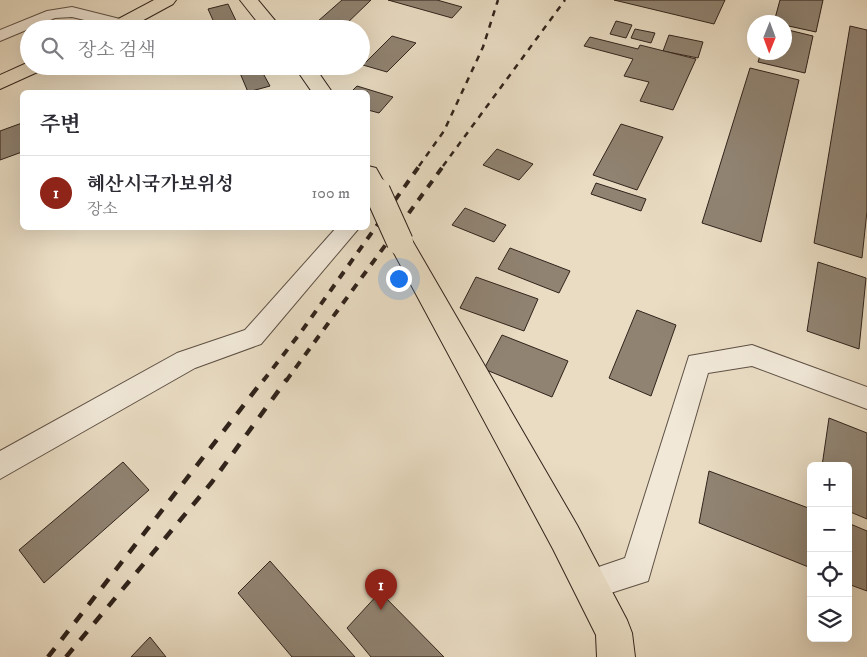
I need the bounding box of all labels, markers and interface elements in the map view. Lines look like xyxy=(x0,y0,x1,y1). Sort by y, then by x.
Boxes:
north arrow xyxy=(747,15,792,60)
search box xyxy=(20,20,370,75)
icon: search xyxy=(38,34,66,62)
text: 장소 검색 xyxy=(78,39,156,62)
text: 주변 xyxy=(40,112,81,138)
text: 혜산시국가보위성 xyxy=(87,173,234,196)
text: 1 xyxy=(53,183,59,203)
text: 100 m xyxy=(312,183,350,203)
text: 장소 xyxy=(87,199,118,219)
your location xyxy=(386,266,412,292)
map controls xyxy=(807,462,852,642)
button: + xyxy=(807,462,852,507)
button: − xyxy=(807,507,852,552)
button: locate xyxy=(807,552,852,597)
pin: 1 xyxy=(365,569,397,610)
button: layers xyxy=(807,597,852,642)

